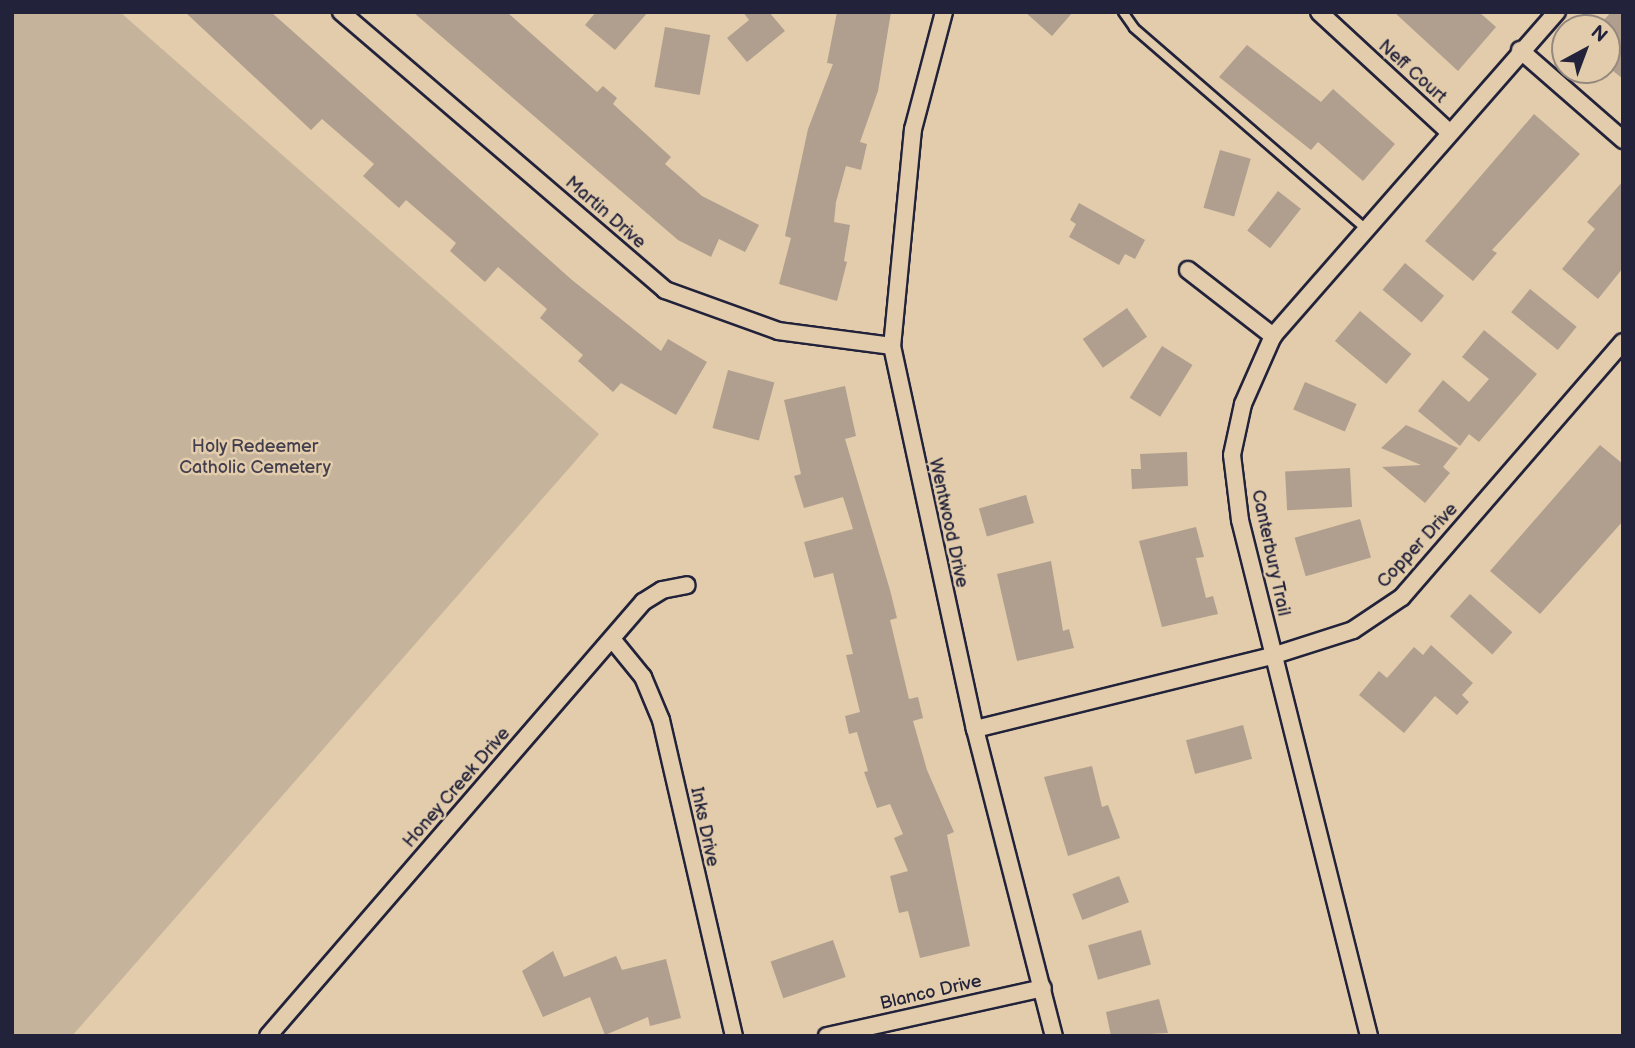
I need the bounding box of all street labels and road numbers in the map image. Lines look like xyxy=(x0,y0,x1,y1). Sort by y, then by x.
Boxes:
street label: Neff Court xyxy=(1374,36,1450,108)
street label: Martin Drive xyxy=(560,172,650,254)
street label: Wentwood Drive xyxy=(924,456,972,590)
street label: Canterbury Trail xyxy=(1246,487,1294,619)
street label: Copper Drive xyxy=(1373,499,1463,593)
street label: Honey Creek Drive xyxy=(399,723,515,853)
street label: Inks Drive xyxy=(685,785,723,869)
street label: Blanco Drive xyxy=(878,971,984,1015)

